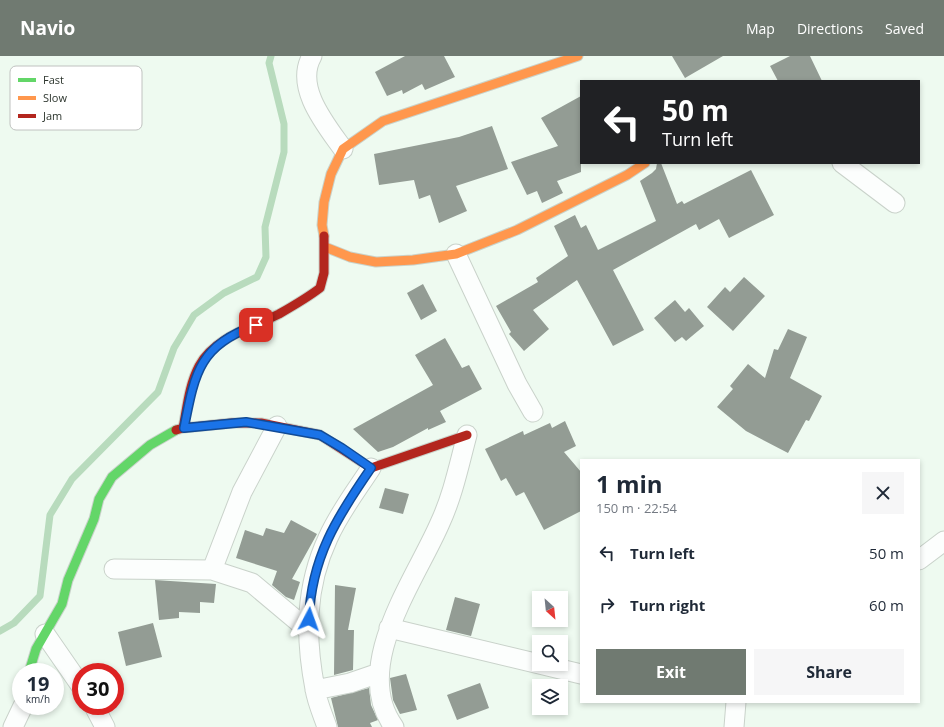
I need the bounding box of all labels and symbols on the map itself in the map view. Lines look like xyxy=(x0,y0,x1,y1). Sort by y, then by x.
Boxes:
legend xyxy=(10,66,142,130)
text: Fast xyxy=(43,72,64,87)
text: Slow xyxy=(43,90,67,105)
text: Jam xyxy=(42,108,62,123)
pin xyxy=(239,308,273,342)
north arrow xyxy=(532,591,568,627)
position arrow xyxy=(288,598,330,640)
speed limit sign: 30 xyxy=(72,663,124,715)

